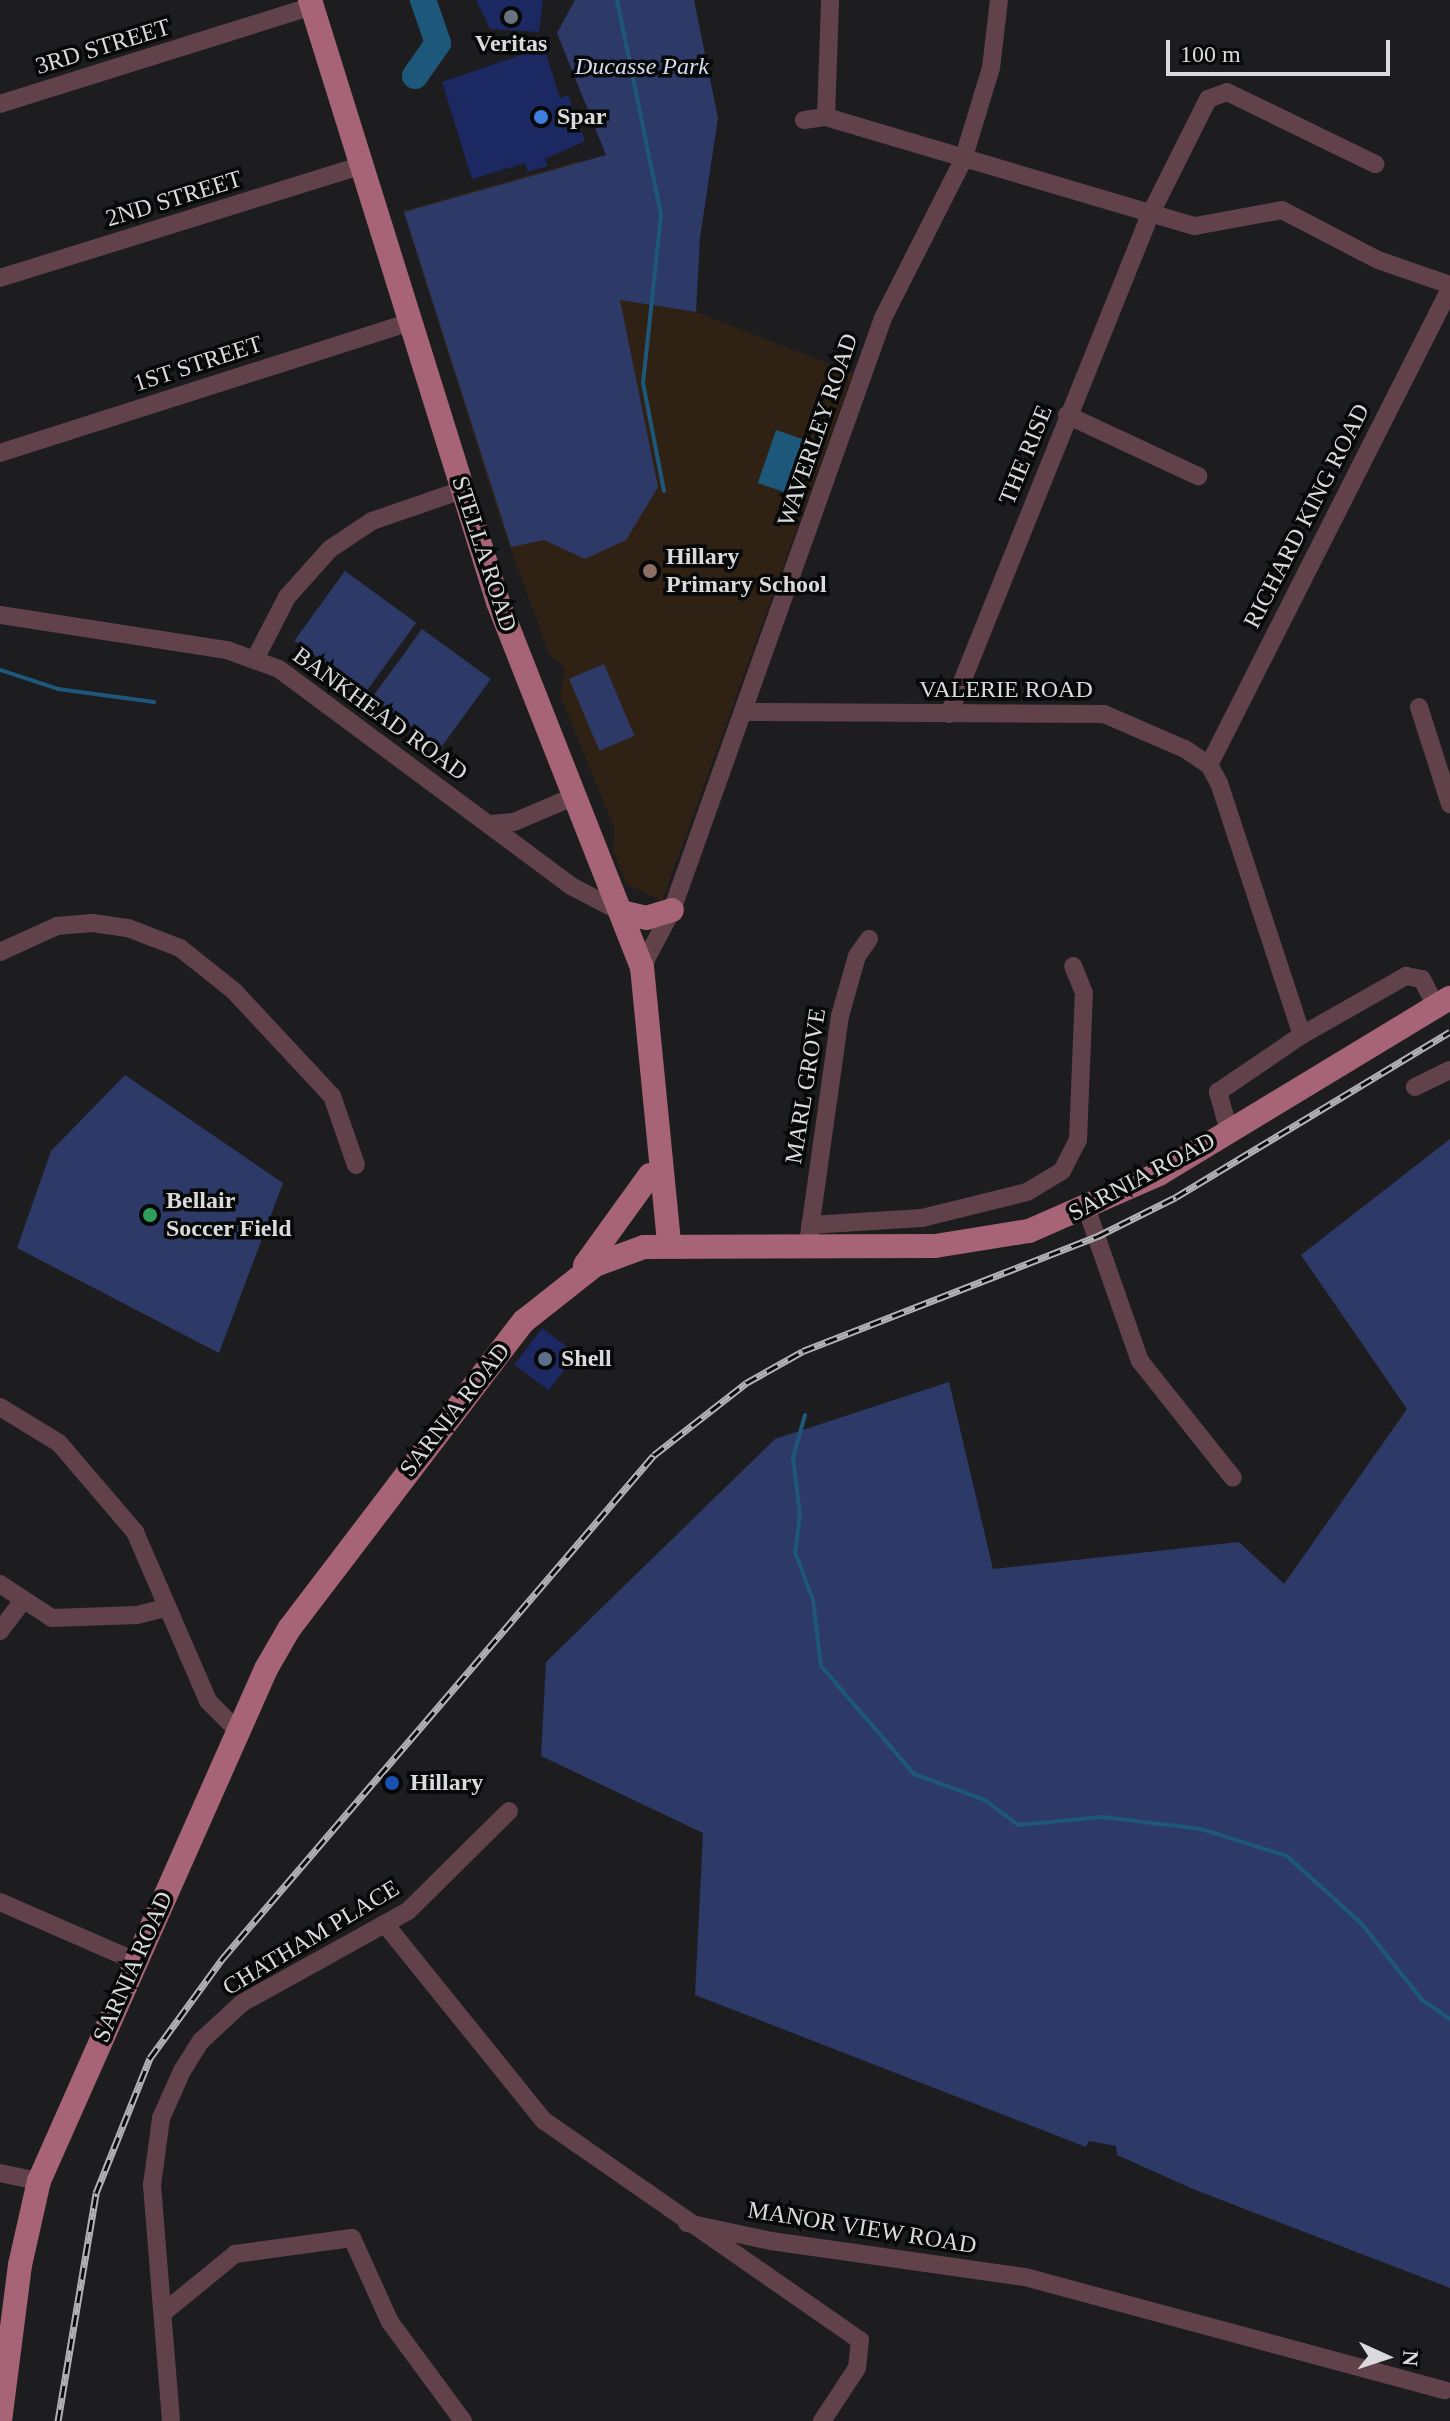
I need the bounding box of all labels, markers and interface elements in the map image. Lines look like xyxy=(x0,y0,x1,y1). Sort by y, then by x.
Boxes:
marker: Veritas xyxy=(502,8,520,26)
street label: 3RD STREET xyxy=(32,13,174,81)
scale bar xyxy=(1170,24,1394,74)
place label: Veritas xyxy=(475,30,547,58)
text: 100 m xyxy=(1180,41,1241,67)
park label: Ducasse Park xyxy=(575,53,709,81)
place label: Spar xyxy=(557,103,606,131)
marker: Spar xyxy=(532,108,550,126)
street label: 2ND STREET xyxy=(103,165,245,233)
street label: WAVERLEY ROAD xyxy=(771,329,865,531)
street label: 1ST STREET xyxy=(130,330,266,398)
street label: RICHARD KING ROAD xyxy=(1238,399,1376,633)
street label: THE RISE xyxy=(993,401,1059,509)
street label: STELLA ROAD xyxy=(445,472,523,636)
place label: Hillary Primary School xyxy=(666,543,827,599)
marker: Hillary Primary School xyxy=(641,562,659,580)
street label: BANKHEAD ROAD xyxy=(287,641,473,787)
street label: VALERIE ROAD xyxy=(919,676,1093,704)
street label: MARL GROVE xyxy=(779,1006,833,1166)
street label: SARNIA ROAD xyxy=(1063,1126,1221,1228)
place label: Bellair Soccer Field xyxy=(166,1187,292,1243)
marker: Bellair Soccer Field xyxy=(141,1206,159,1224)
street label: SARNIA ROAD xyxy=(393,1337,517,1483)
place label: Shell xyxy=(561,1345,612,1373)
marker: Shell xyxy=(536,1350,554,1368)
place label: Hillary xyxy=(410,1769,483,1797)
marker: Hillary xyxy=(381,1772,403,1794)
street label: CHATHAM PLACE xyxy=(218,1874,404,2002)
street label: SARNIA ROAD xyxy=(87,1887,179,2047)
street label: MANOR VIEW ROAD xyxy=(745,2196,979,2260)
north arrow xyxy=(1346,2317,1426,2397)
text: N xyxy=(1398,2350,1423,2367)

